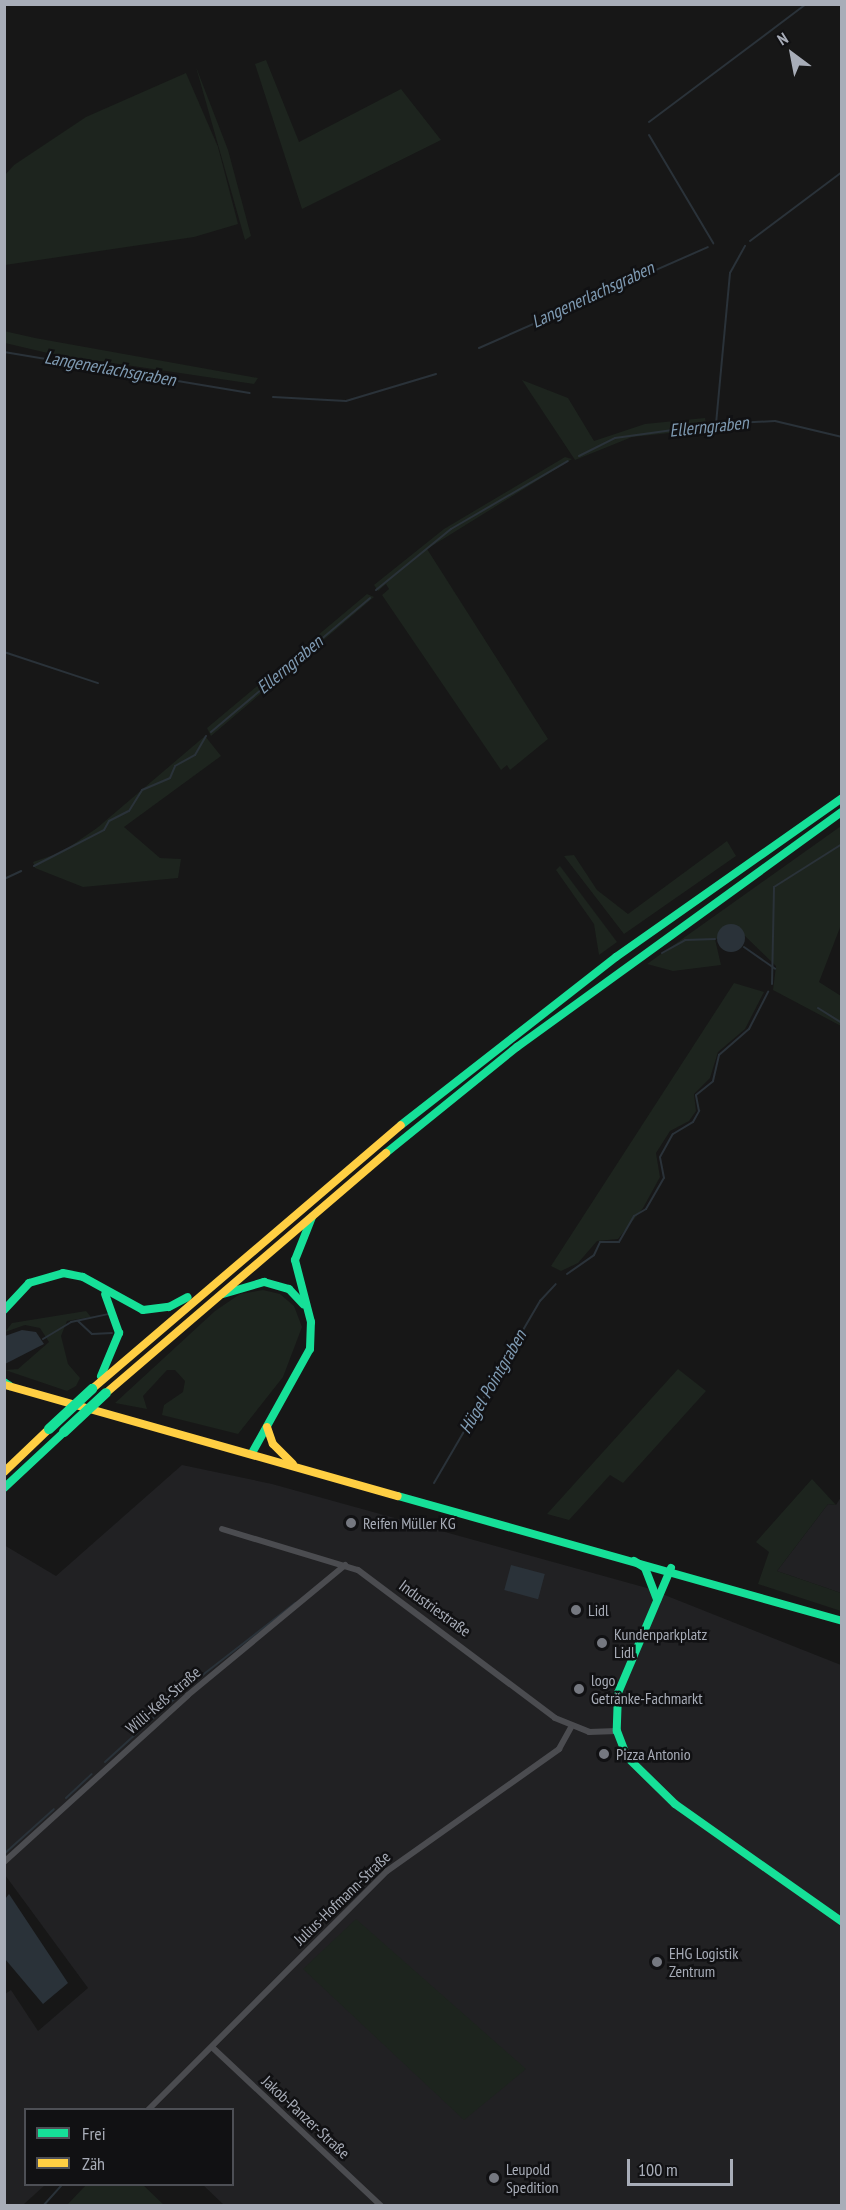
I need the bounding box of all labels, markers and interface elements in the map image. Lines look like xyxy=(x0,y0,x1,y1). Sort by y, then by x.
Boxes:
north arrow xyxy=(762,24,822,84)
text: N xyxy=(773,28,791,50)
water label: Langenerlachsgraben xyxy=(528,257,658,333)
water label: Langenerlachsgraben xyxy=(43,347,177,391)
water label: Ellerngraben xyxy=(668,412,750,442)
water label: Ellerngraben xyxy=(253,631,327,699)
water label: Hügel Pointgraben xyxy=(455,1326,531,1438)
place label: Reifen Müller KG xyxy=(363,1513,456,1533)
marker: Reifen Müller KG xyxy=(344,1516,358,1530)
street label: Industriestraße xyxy=(395,1576,475,1640)
place label: Lidl xyxy=(588,1600,609,1620)
marker: Lidl xyxy=(569,1603,583,1617)
place label: Kundenparkplatz Lidl xyxy=(614,1624,707,1662)
marker: Kundenparkplatz Lidl xyxy=(595,1636,609,1650)
street label: Willi-Keß-Straße xyxy=(122,1662,204,1738)
place label: logo Getränke-Fachmarkt xyxy=(591,1670,703,1708)
marker: logo Getränke-Fachmarkt xyxy=(572,1682,586,1696)
place label: Pizza Antonio xyxy=(616,1744,691,1764)
marker: Pizza Antonio xyxy=(597,1747,611,1761)
street label: Julius-Hofmann-Straße xyxy=(290,1847,394,1949)
place label: EHG Logistik Zentrum xyxy=(669,1943,738,1981)
marker: EHG Logistik Zentrum xyxy=(650,1955,664,1969)
street label: Jakob-Panzer-Straße xyxy=(258,2072,354,2162)
legend xyxy=(24,2108,234,2186)
text: Frei xyxy=(82,2122,106,2145)
scale bar xyxy=(630,2147,736,2185)
text: Zäh xyxy=(82,2152,105,2175)
text: 100 m xyxy=(638,2158,678,2181)
place label: Leupold Spedition xyxy=(506,2159,559,2197)
marker: Leupold Spedition xyxy=(487,2171,501,2185)

